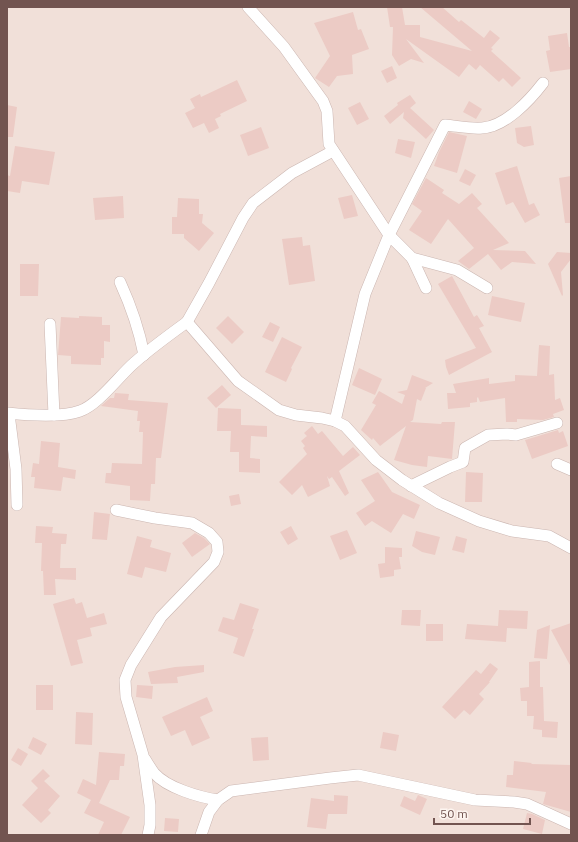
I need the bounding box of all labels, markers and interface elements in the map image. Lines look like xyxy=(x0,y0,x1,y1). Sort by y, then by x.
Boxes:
scale bar xyxy=(434,800,530,826)
text: 50 m xyxy=(440,806,468,821)

